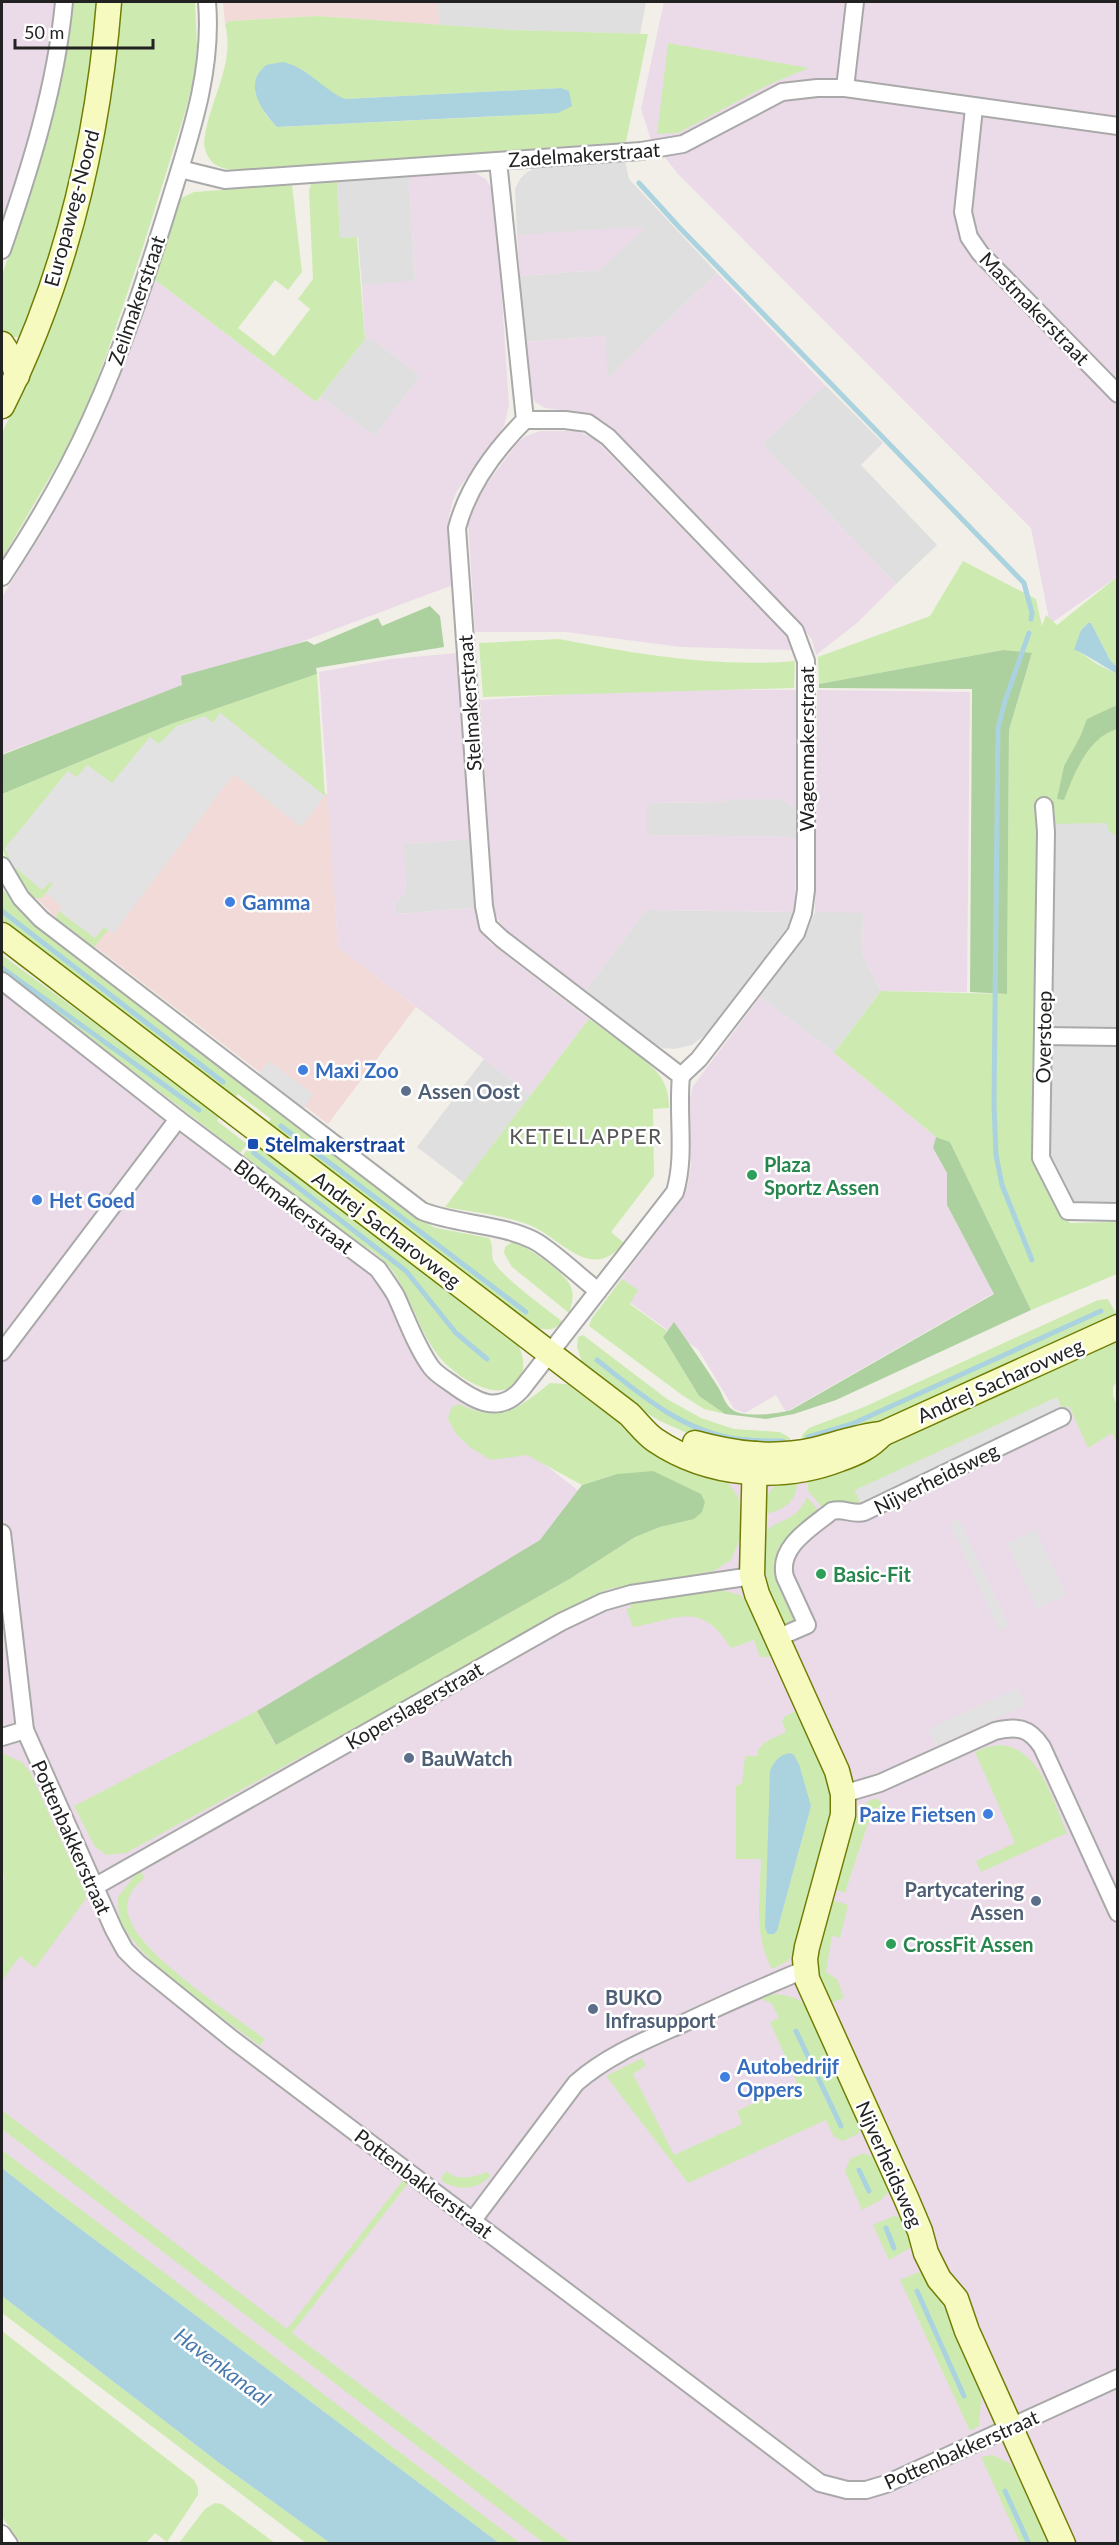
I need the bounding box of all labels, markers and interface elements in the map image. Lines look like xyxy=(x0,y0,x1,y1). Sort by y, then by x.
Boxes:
scale bar xyxy=(15,12,153,50)
text: 50 m xyxy=(24,21,64,43)
street label: Europaweg-Noord xyxy=(39,127,103,289)
street label: Zadelmakerstraat xyxy=(507,137,661,171)
street label: Zeilmakerstraat xyxy=(103,232,169,368)
street label: Mastmakerstraat xyxy=(975,247,1095,369)
street label: Stelmakerstraat xyxy=(452,634,486,772)
street label: Wagenmakerstraat xyxy=(794,666,818,832)
place label: Gamma xyxy=(242,890,310,914)
marker: Gamma xyxy=(223,895,237,909)
street label: Overstoep xyxy=(1030,990,1056,1084)
place label: Maxi Zoo xyxy=(315,1058,399,1082)
marker: Maxi Zoo xyxy=(296,1063,310,1077)
place label: Assen Oost xyxy=(417,1079,521,1103)
marker: Assen Oost xyxy=(399,1084,413,1098)
district label: KETELLAPPER xyxy=(509,1123,663,1148)
place label: Stelmakerstraat xyxy=(265,1132,405,1156)
marker: Stelmakerstraat xyxy=(246,1137,260,1151)
place label: Plaza Sportz Assen xyxy=(764,1152,879,1199)
street label: Blokmakerstraat xyxy=(230,1154,358,1258)
street label: Andrej Sacharovweg xyxy=(308,1165,466,1293)
marker: Plaza Sportz Assen xyxy=(745,1168,759,1182)
place label: Het Goed xyxy=(49,1188,135,1212)
marker: Het Goed xyxy=(30,1193,44,1207)
street label: Andrej Sacharovweg xyxy=(913,1333,1087,1427)
street label: Nijverheidsweg xyxy=(870,1438,1002,1518)
place label: Basic-Fit xyxy=(833,1562,911,1586)
marker: Basic-Fit xyxy=(814,1567,828,1581)
street label: Koperslagerstraat xyxy=(341,1656,487,1754)
place label: BauWatch xyxy=(421,1746,513,1770)
marker: BauWatch xyxy=(402,1751,416,1765)
street label: Pottenbakkerstraat xyxy=(27,1756,117,1918)
place label: Paize Fietsen xyxy=(859,1802,976,1826)
marker: Paize Fietsen xyxy=(981,1807,995,1821)
place label: Partycatering Assen xyxy=(905,1877,1024,1924)
marker: Partycatering Assen xyxy=(1029,1894,1043,1908)
place label: CrossFit Assen xyxy=(903,1932,1034,1956)
marker: CrossFit Assen xyxy=(884,1937,898,1951)
place label: BUKO Infrasupport xyxy=(605,1985,716,2032)
marker: BUKO Infrasupport xyxy=(586,2002,600,2016)
place label: Autobedrijf Oppers xyxy=(736,2054,840,2101)
marker: Autobedrijf Oppers xyxy=(718,2070,732,2084)
street label: Nijverheidsweg xyxy=(851,2097,929,2231)
street label: Pottenbakkerstraat xyxy=(350,2123,498,2243)
water label: Havenkanaal xyxy=(170,2322,276,2410)
street label: Pottenbakkerstraat xyxy=(880,2404,1042,2494)

